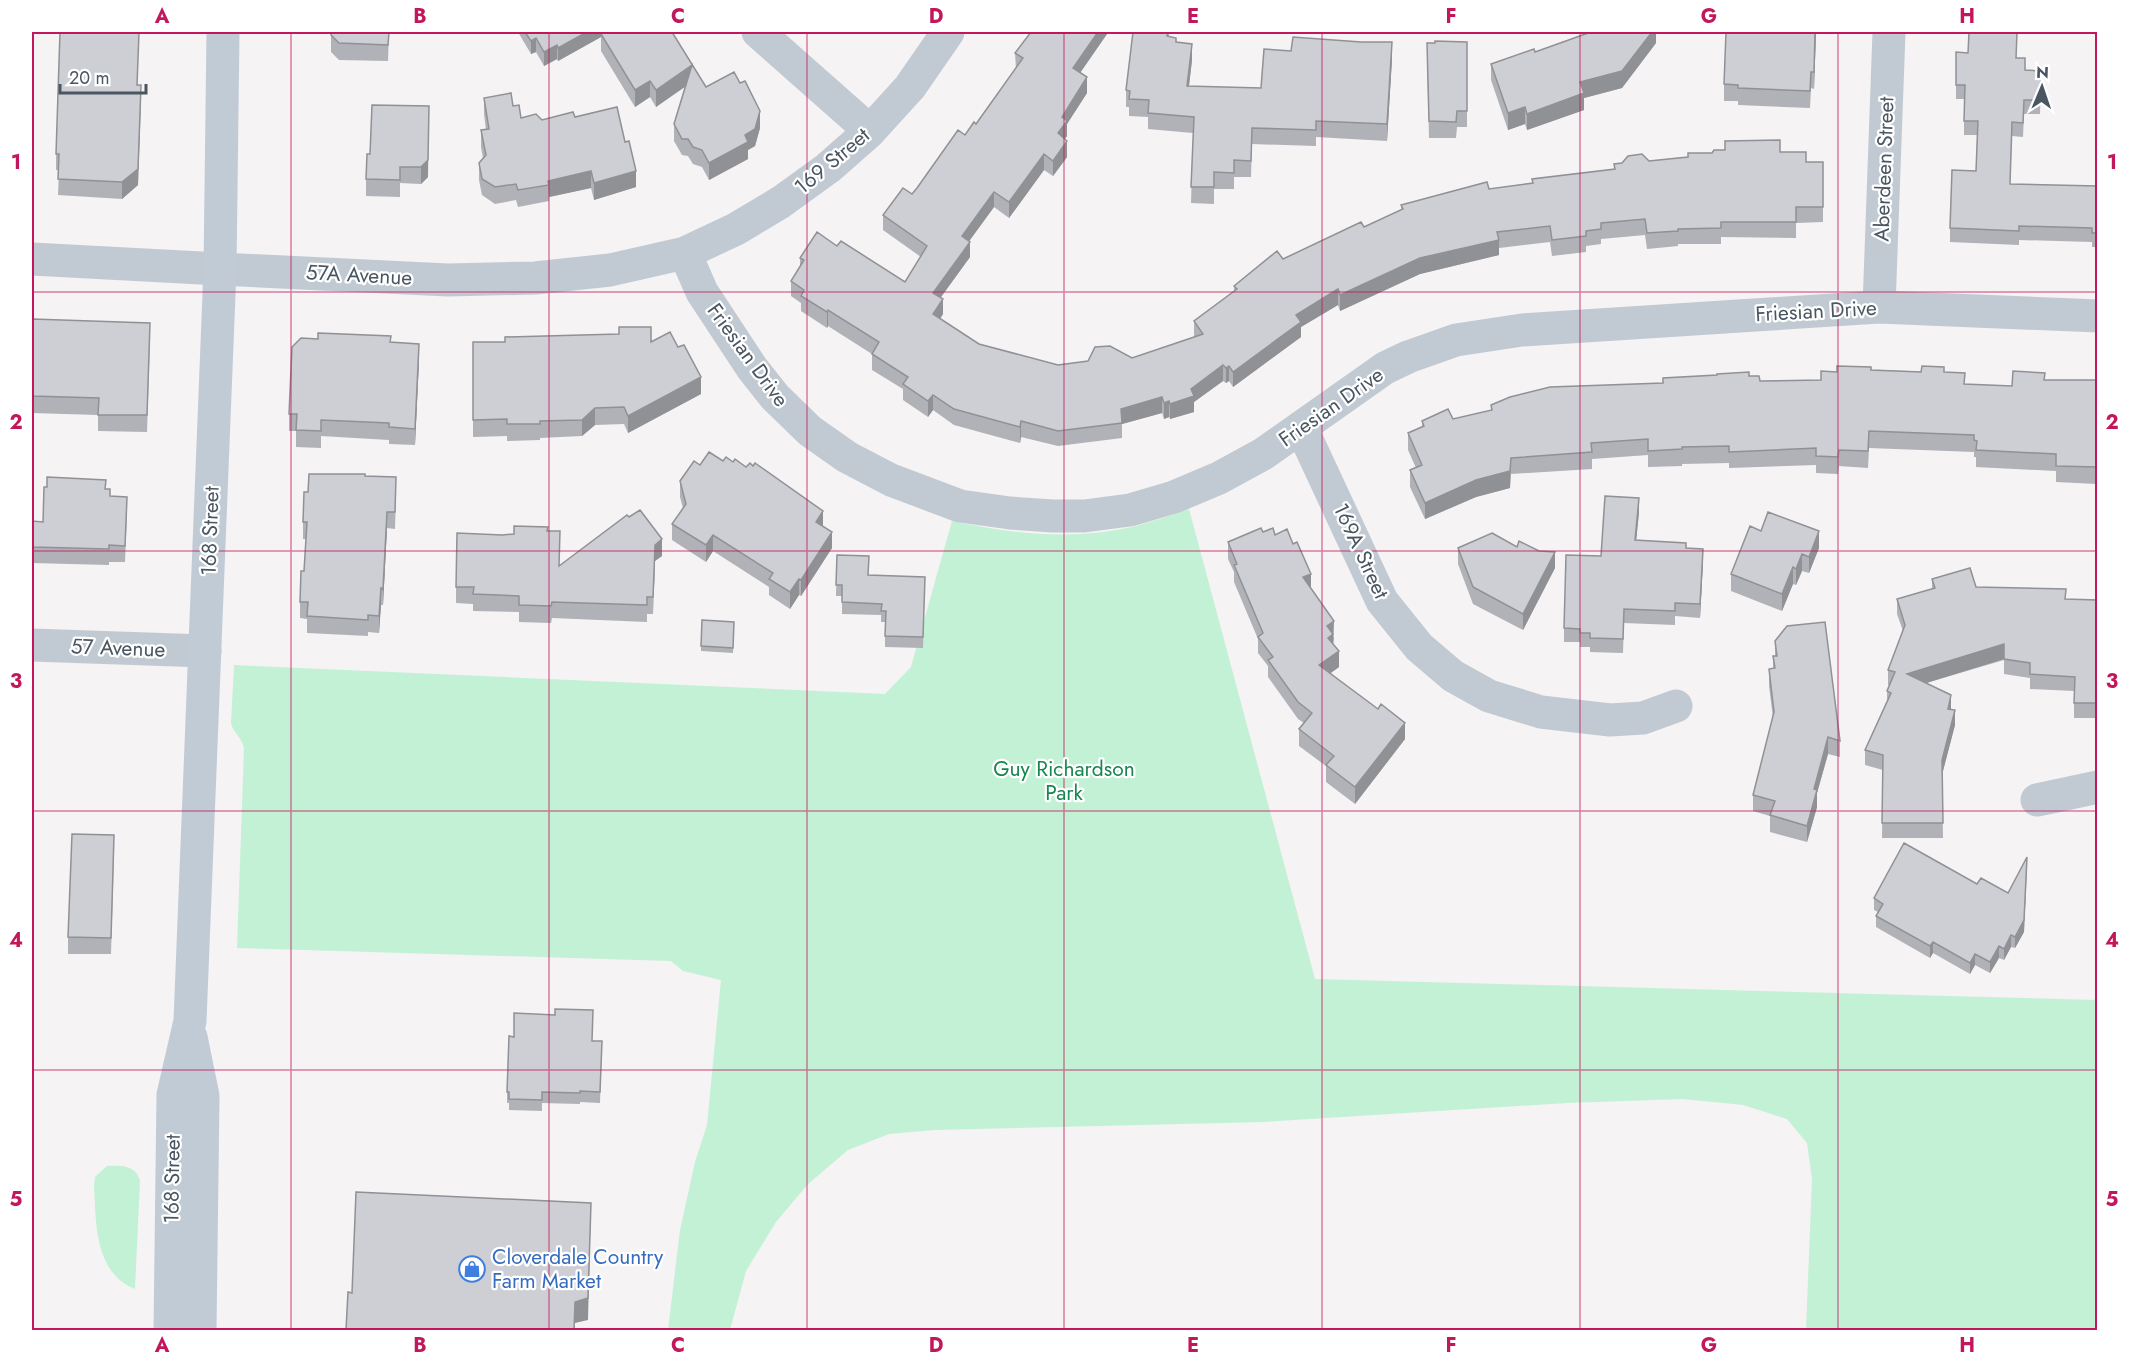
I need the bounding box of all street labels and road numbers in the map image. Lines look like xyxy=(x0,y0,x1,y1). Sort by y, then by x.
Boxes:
street label: Aberdeen Street xyxy=(1866,96,1902,242)
street label: 169 Street xyxy=(788,121,876,201)
street label: 57A Avenue xyxy=(305,257,413,293)
street label: Friesian Drive xyxy=(1755,293,1878,329)
street label: Friesian Drive xyxy=(700,297,796,413)
street label: Friesian Drive xyxy=(1273,360,1390,454)
street label: 168 Street xyxy=(193,486,227,576)
street label: 169A Street xyxy=(1326,498,1396,604)
street label: 57 Avenue xyxy=(70,631,166,665)
street label: 168 Street xyxy=(156,1134,188,1224)

